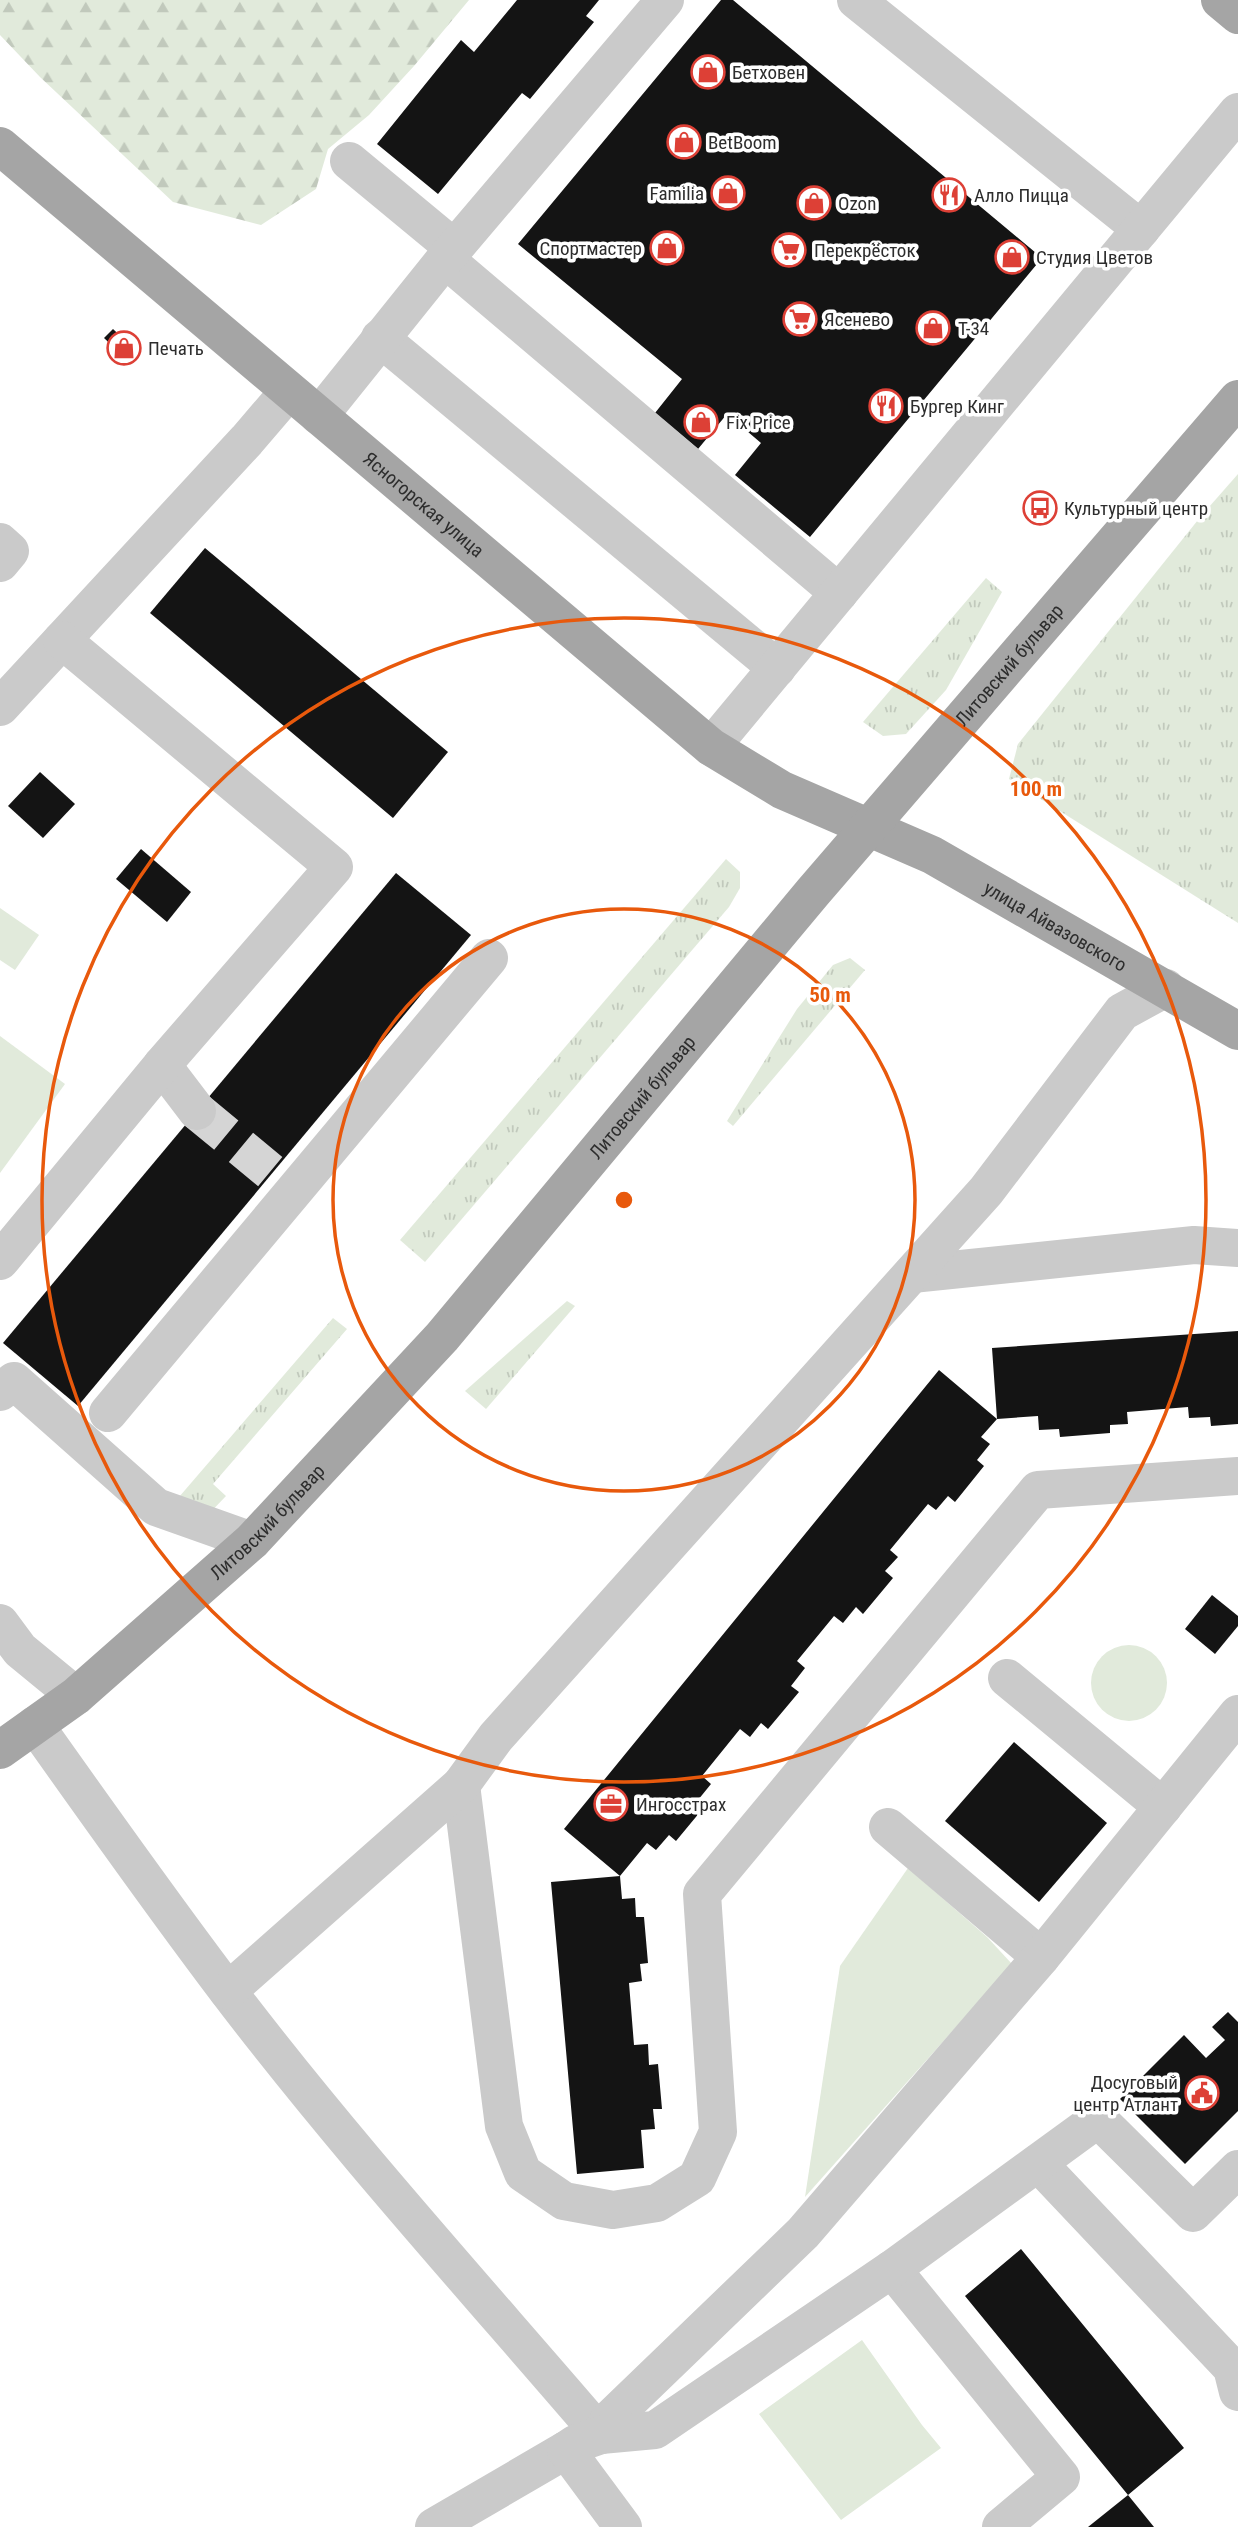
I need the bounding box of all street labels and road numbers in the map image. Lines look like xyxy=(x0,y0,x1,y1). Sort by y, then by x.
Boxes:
street label: Ясногорская улица xyxy=(359,447,489,562)
street label: Литовский бульвар xyxy=(950,599,1068,730)
street label: улица Айвазовского xyxy=(980,876,1131,976)
street label: Литовский бульвар xyxy=(584,1031,700,1163)
street label: Литовский бульвар xyxy=(205,1459,329,1584)

